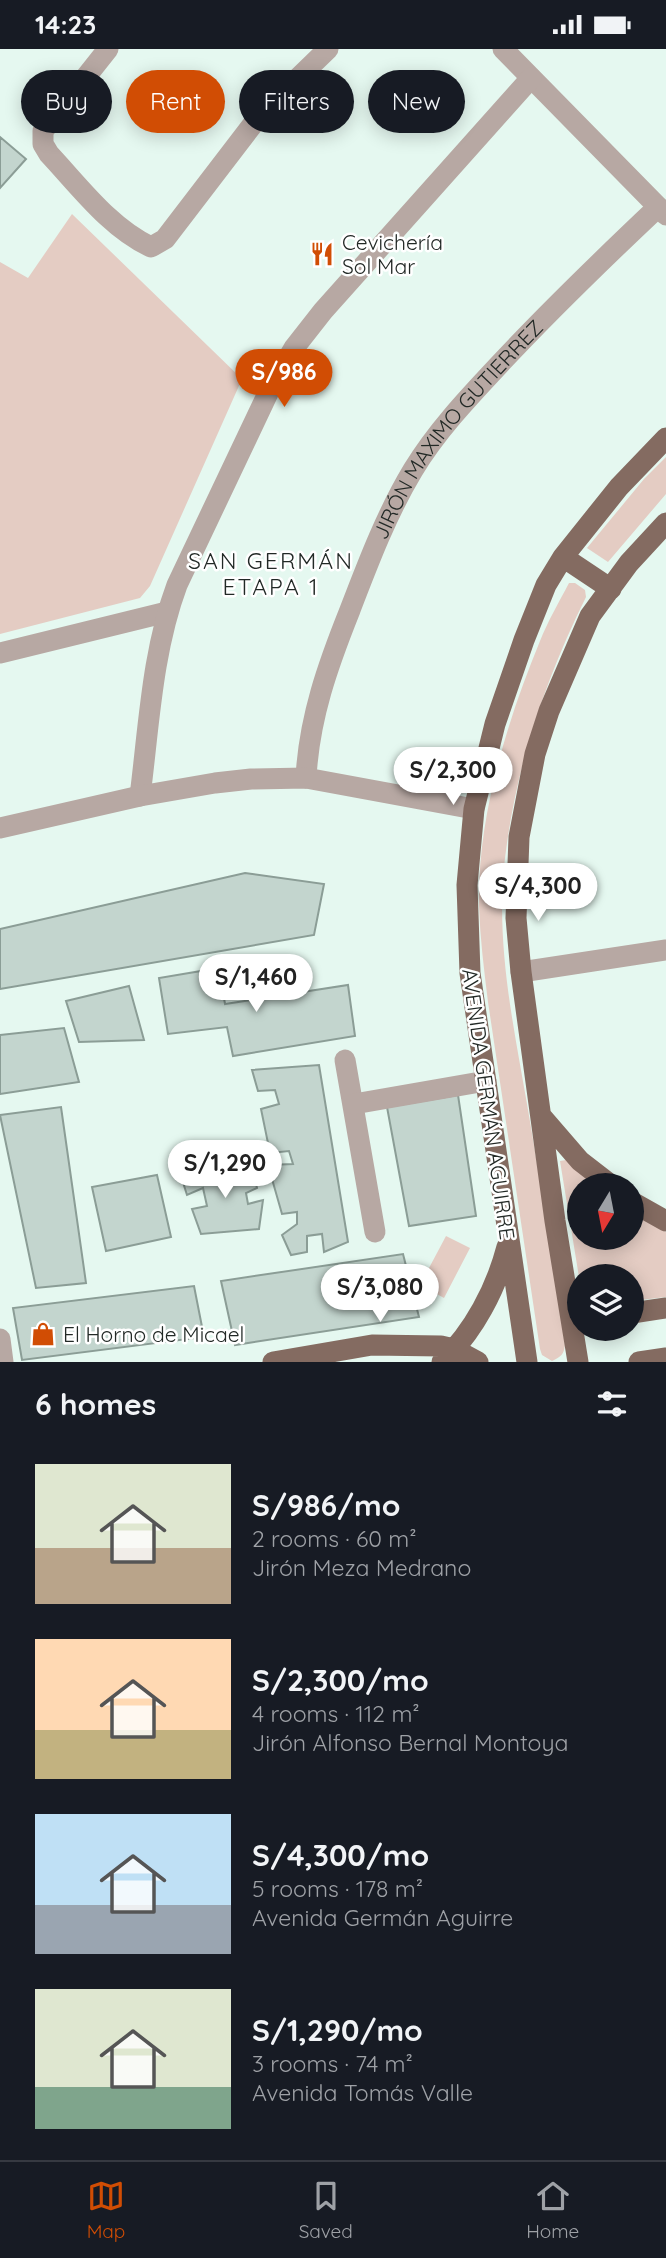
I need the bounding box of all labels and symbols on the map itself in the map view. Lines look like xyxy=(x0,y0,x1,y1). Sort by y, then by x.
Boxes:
place label: Cevichería Sol Mar xyxy=(342,229,443,279)
restaurant icon: Cevichería Sol Mar xyxy=(308,240,336,268)
street label: JIRÓN MAXIMO GUTIERREZ xyxy=(367,314,548,543)
pin: S/986 xyxy=(235,349,333,409)
district label: SAN GERMÁN ETAPA 1 xyxy=(188,546,354,601)
pin: S/2,300 xyxy=(388,747,518,807)
pin: S/4,300 xyxy=(473,863,603,923)
pin: S/1,460 xyxy=(191,955,321,1014)
street label: AVENIDA GERMÁN AGUIRRE xyxy=(457,967,521,1241)
pin: S/1,290 xyxy=(160,1141,290,1200)
north arrow xyxy=(567,1173,644,1249)
pin: S/3,080 xyxy=(315,1265,445,1324)
shop icon: El Horno de Micael xyxy=(29,1320,57,1348)
place label: El Horno de Micael xyxy=(63,1321,244,1347)

